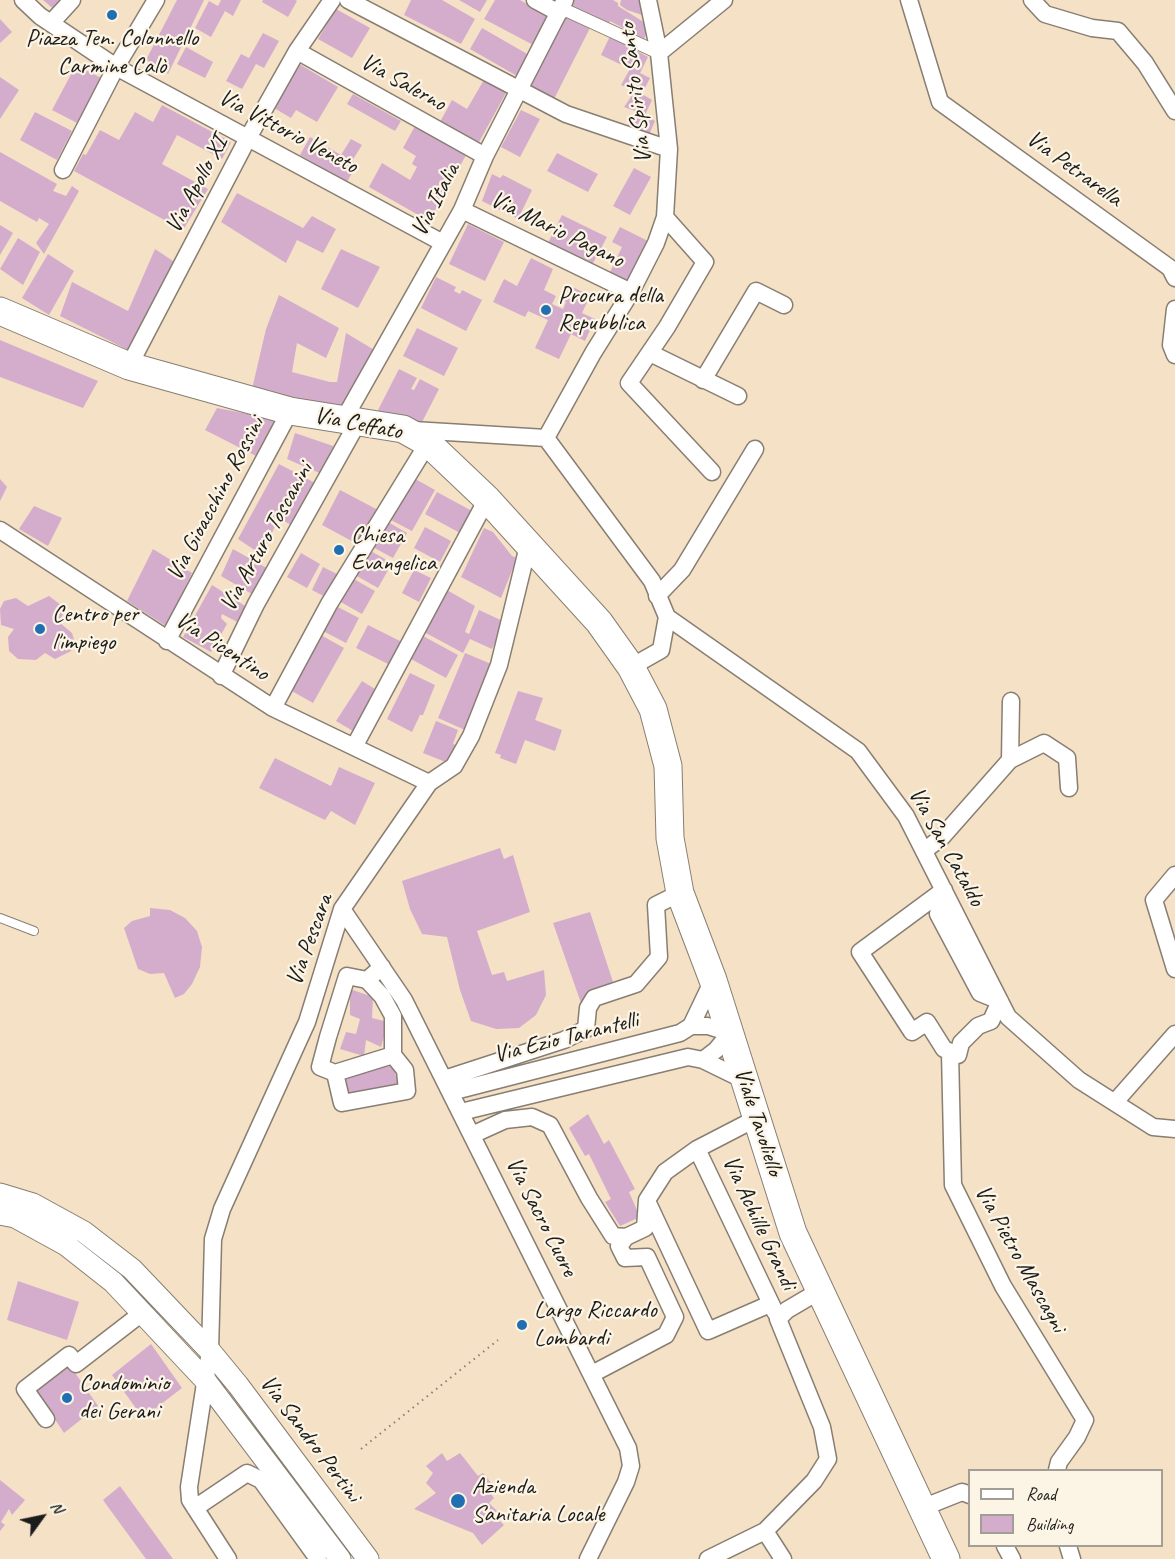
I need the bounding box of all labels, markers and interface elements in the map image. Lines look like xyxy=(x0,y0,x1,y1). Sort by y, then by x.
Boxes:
marker: Piazza Ten. Colonnello Carmine Calò xyxy=(105,8,119,22)
street label: Via Spirito Santo xyxy=(613,21,659,165)
place label: Piazza Ten. Colonnello Carmine Calò xyxy=(26,25,198,81)
street label: Via Salerno xyxy=(355,48,451,118)
street label: Via Vittorio Veneto xyxy=(213,83,363,181)
street label: Via Petrarella xyxy=(1020,125,1128,213)
street label: Via Apollo XI xyxy=(159,132,235,238)
street label: Via Italia xyxy=(405,159,467,241)
street label: Via Mario Pagano xyxy=(486,185,628,275)
place label: Procura della Repubblica xyxy=(558,282,663,338)
marker: Procura della Repubblica xyxy=(539,303,553,317)
street label: Via Ceffato xyxy=(312,401,404,447)
street label: Via Gioacchino Rossini xyxy=(161,412,271,586)
street label: Via Arturo Toscanini xyxy=(214,457,320,617)
place label: Chiesa Evangelica xyxy=(351,522,436,578)
marker: Chiesa Evangelica xyxy=(332,543,346,557)
place label: Centro per l'impiego xyxy=(52,601,138,657)
street label: Via Picentino xyxy=(170,606,274,688)
marker: Centro per l'impiego xyxy=(33,622,47,636)
street label: Via San Cataldo xyxy=(902,782,990,912)
street label: Via Pescara xyxy=(280,891,340,989)
street label: Via Ezio Tarantelli xyxy=(491,1006,641,1070)
street label: Viale Tavoliello xyxy=(727,1064,789,1180)
street label: Via Achille Grandi xyxy=(715,1151,803,1295)
street label: Via Sacro Cuore xyxy=(499,1153,583,1281)
street label: Via Pietro Mascagni xyxy=(968,1180,1072,1338)
place label: Largo Riccardo Lombardi xyxy=(534,1297,657,1353)
marker: Largo Riccardo Lombardi xyxy=(515,1318,529,1332)
place label: Condominio dei Gerani xyxy=(79,1370,169,1426)
street label: Via Sandro Pertini xyxy=(253,1370,367,1508)
marker: Condominio dei Gerani xyxy=(60,1391,74,1405)
legend xyxy=(968,1469,1163,1547)
place label: Azienda Sanitaria Locale xyxy=(472,1473,604,1529)
text: Road xyxy=(1026,1483,1056,1505)
north arrow xyxy=(12,1487,72,1547)
marker: Azienda Sanitaria Locale xyxy=(449,1492,467,1510)
text: N xyxy=(46,1498,68,1517)
text: Building xyxy=(1026,1513,1073,1535)

